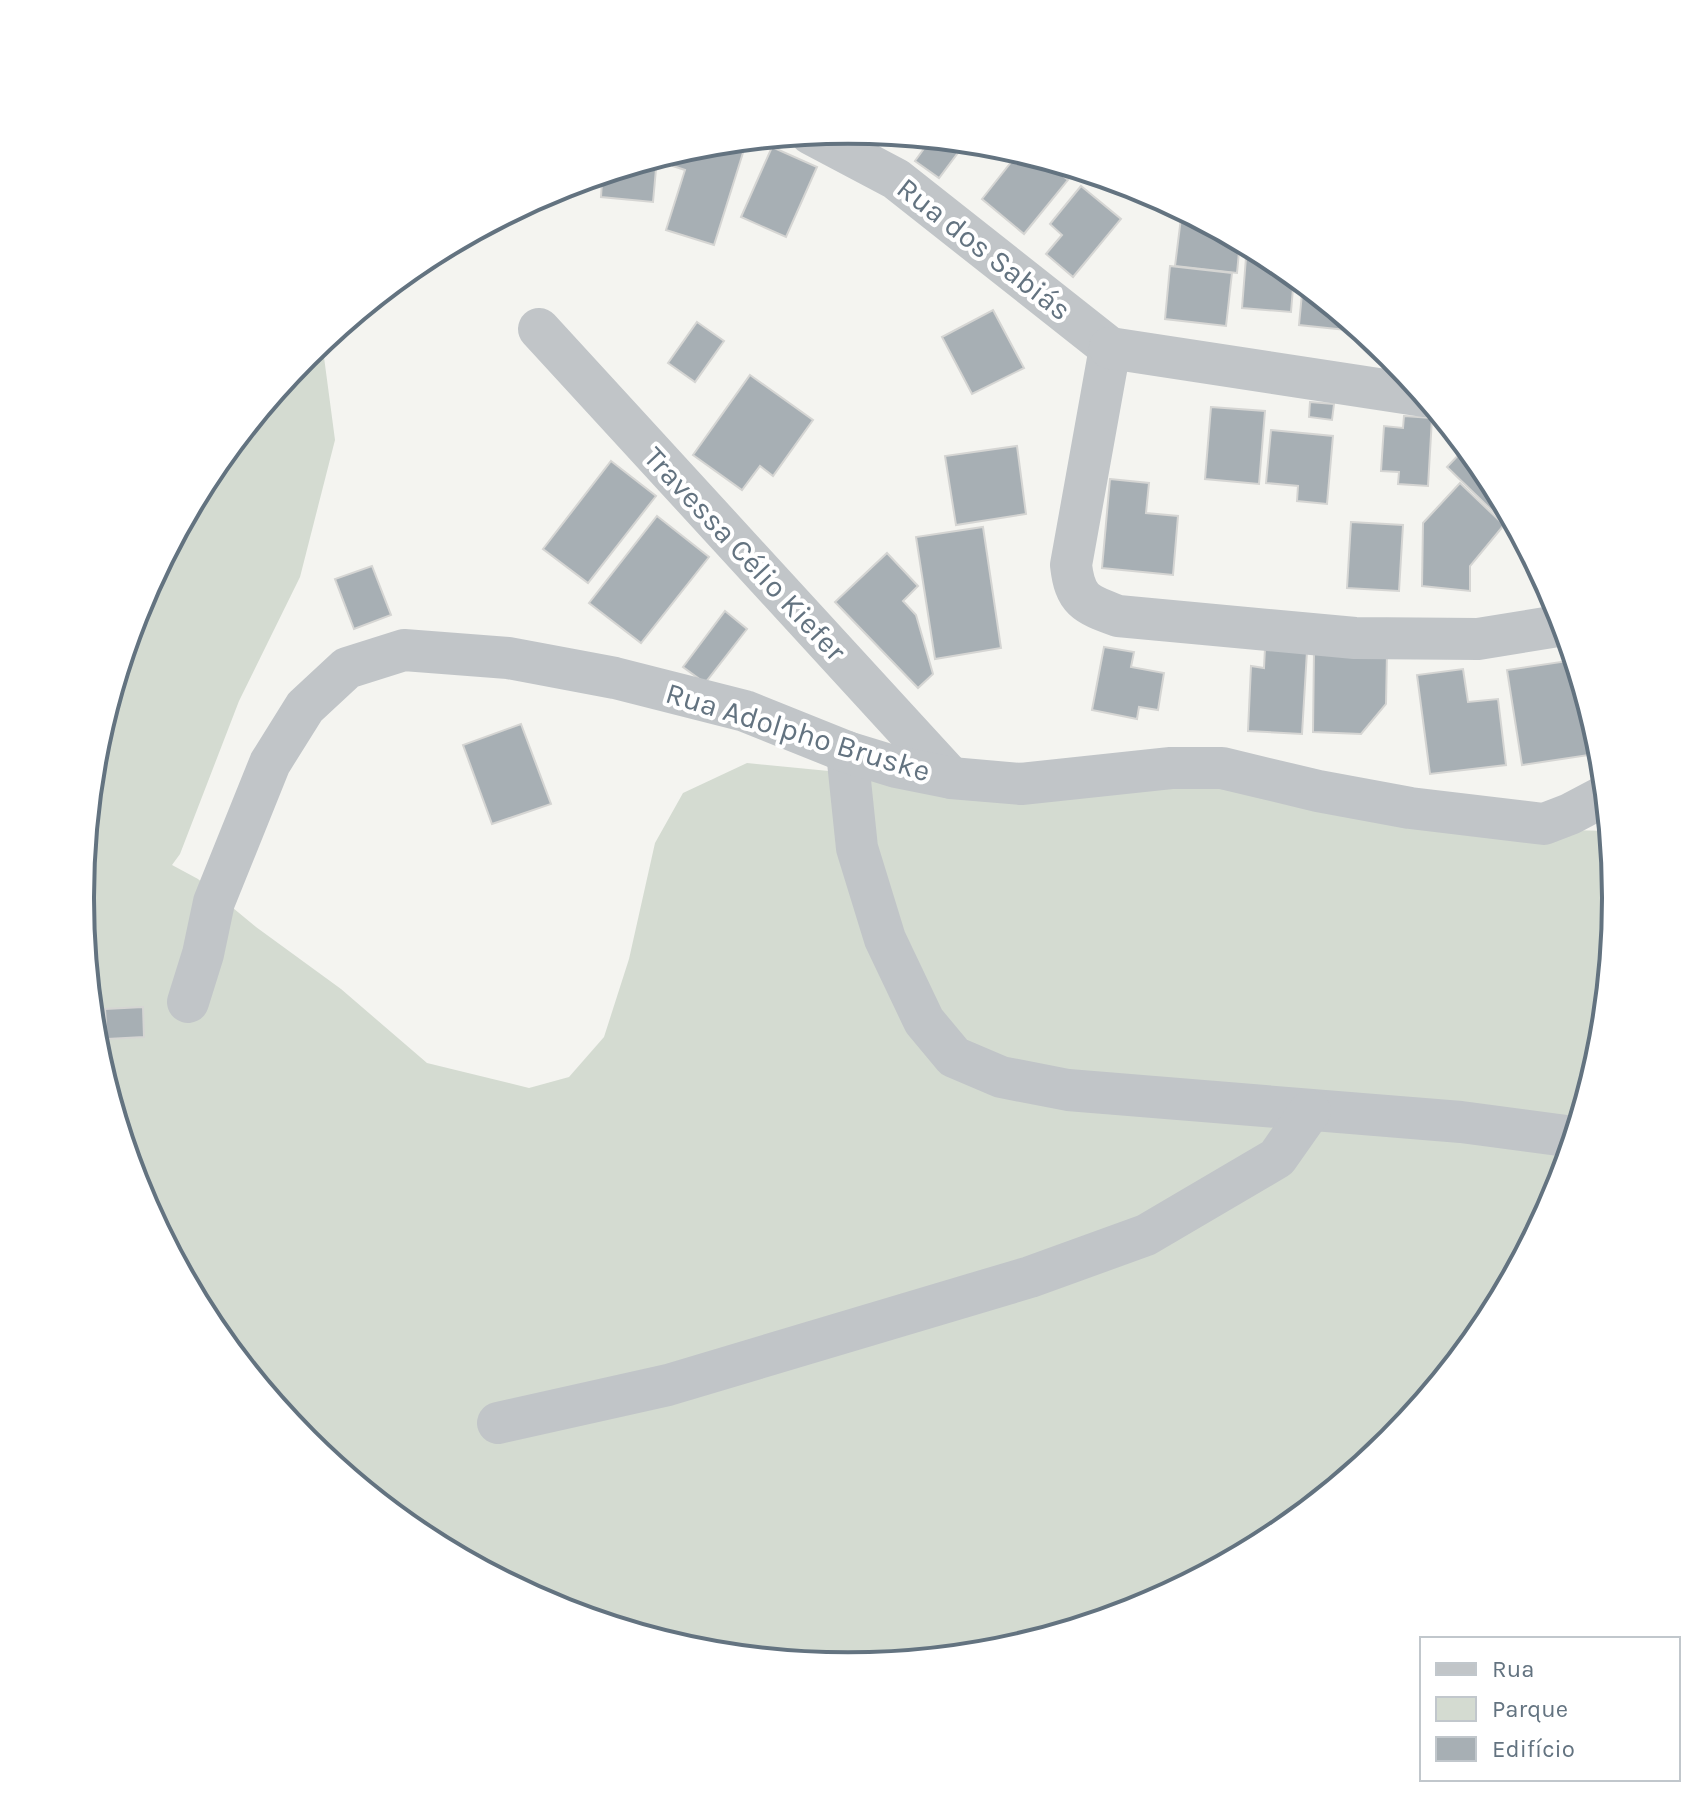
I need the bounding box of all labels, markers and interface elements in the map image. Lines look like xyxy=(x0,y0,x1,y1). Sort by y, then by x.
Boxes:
street label: Rua dos Sabiás xyxy=(890,170,1078,328)
street label: Travessa Célio Kiefer xyxy=(636,439,854,669)
street label: Rua Adolpho Bruske xyxy=(661,675,935,789)
legend xyxy=(1420,1637,1680,1781)
text: Rua xyxy=(1492,1655,1534,1683)
text: Parque xyxy=(1492,1695,1568,1723)
text: Edifício xyxy=(1492,1735,1575,1763)

